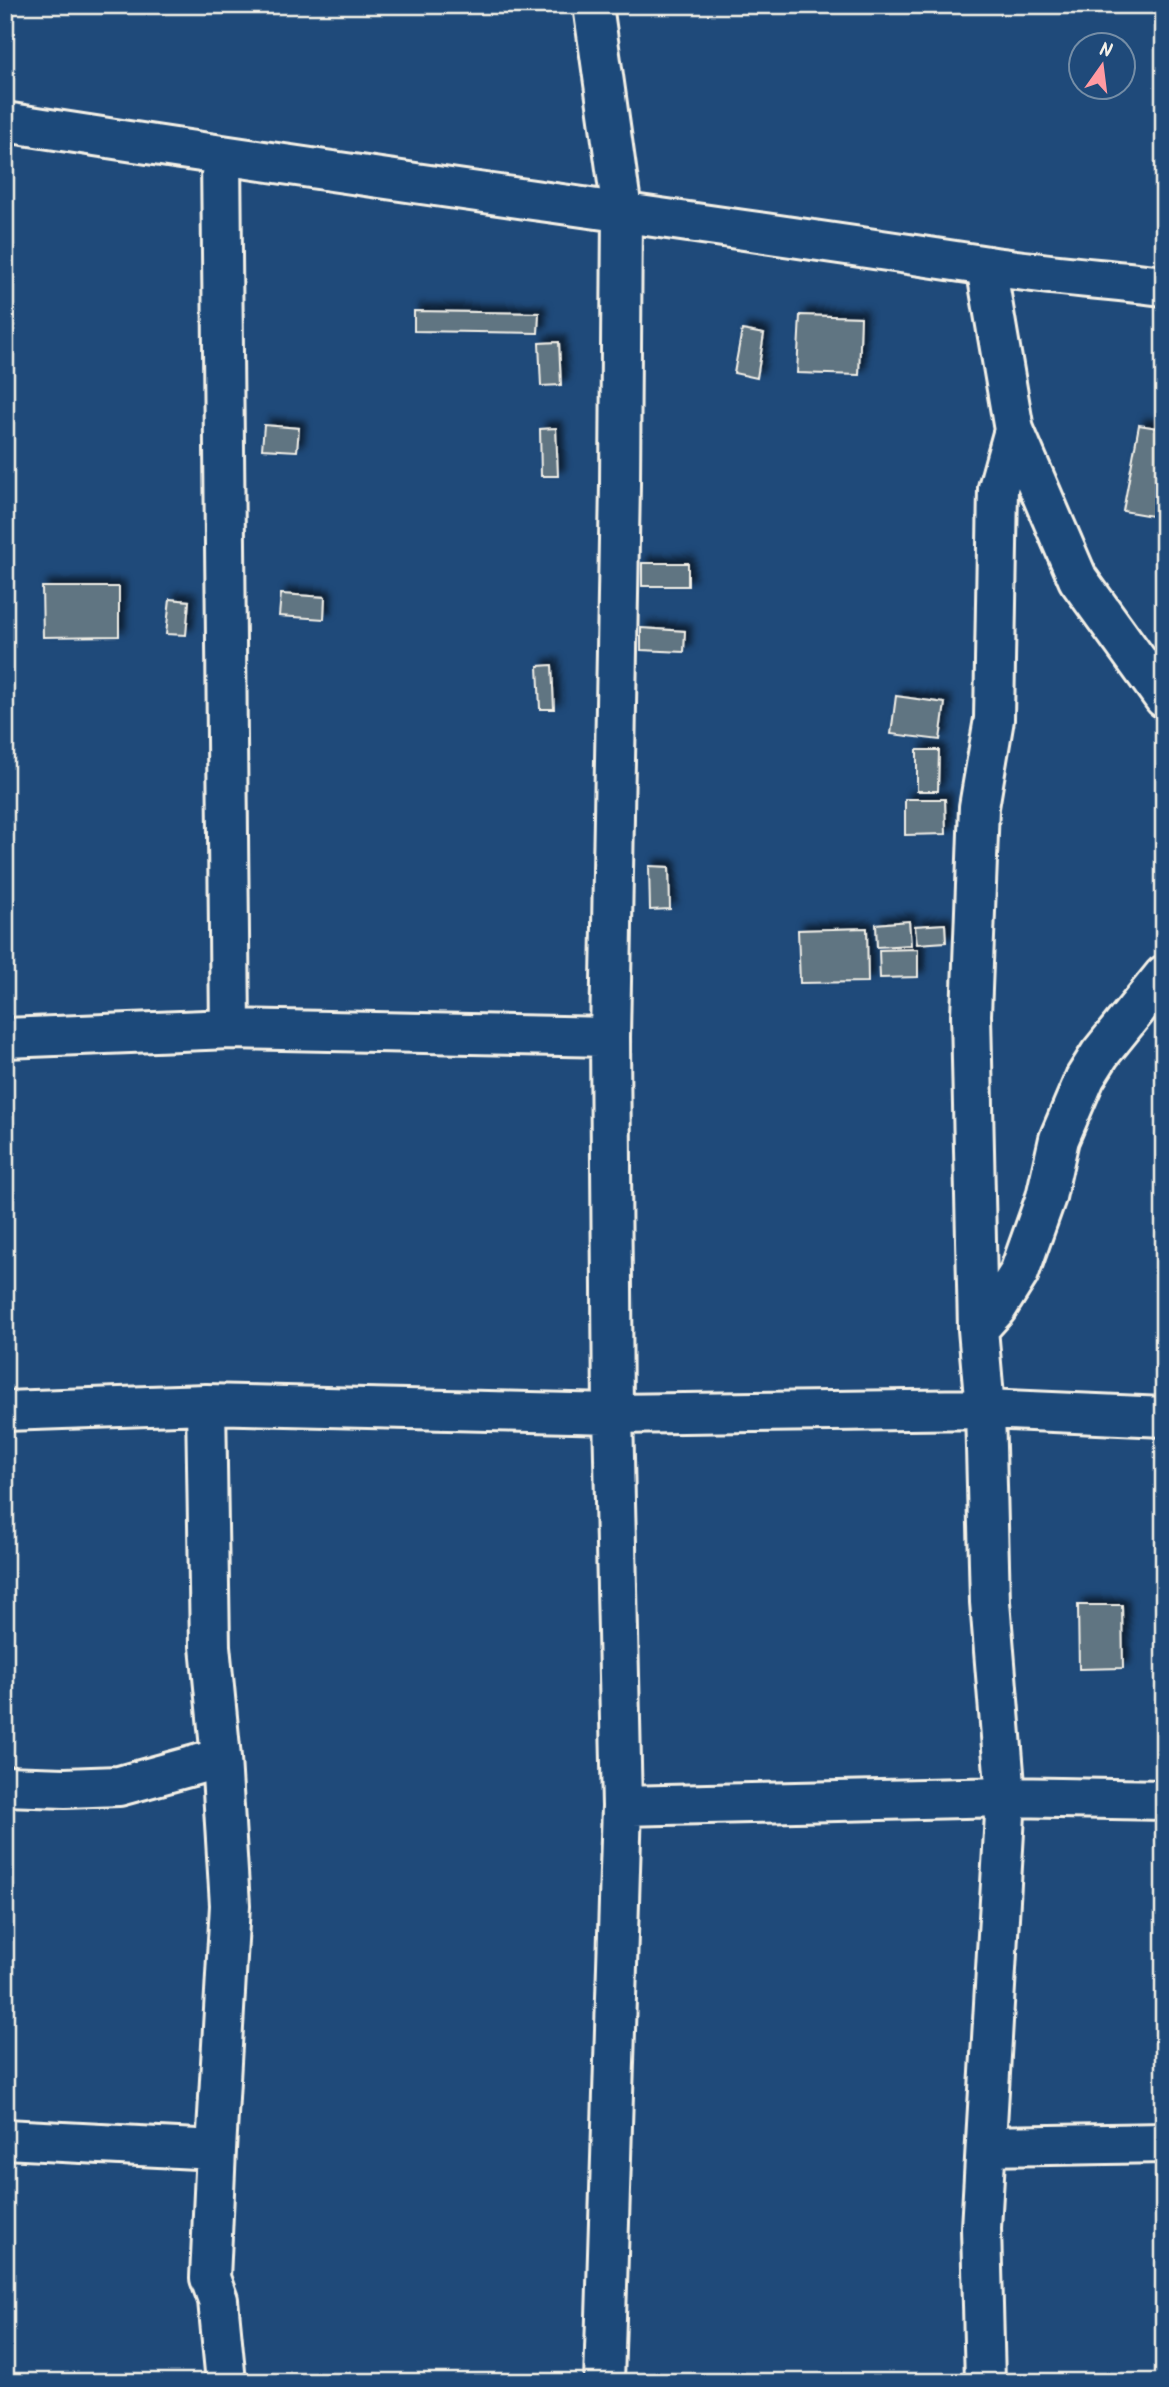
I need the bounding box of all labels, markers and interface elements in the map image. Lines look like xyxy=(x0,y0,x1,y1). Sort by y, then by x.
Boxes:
north arrow xyxy=(1068,32,1138,102)
text: N xyxy=(1096,35,1115,67)

